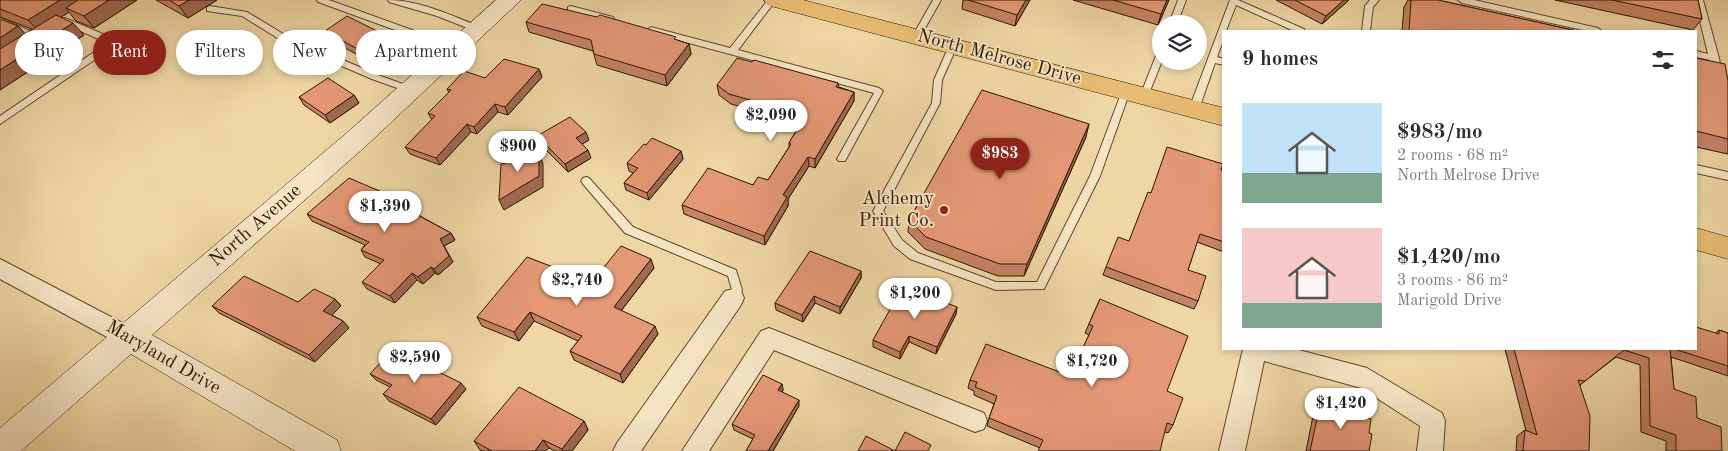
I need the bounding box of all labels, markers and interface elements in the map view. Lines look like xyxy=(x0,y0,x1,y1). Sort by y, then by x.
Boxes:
map controls xyxy=(1152,15,1207,70)
button: layers xyxy=(1152,15,1207,70)
street label: North Melrose Drive xyxy=(915,27,1083,89)
chip: Buy xyxy=(15,30,83,75)
chip: Rent xyxy=(93,30,166,75)
chip: Filters xyxy=(176,30,263,75)
chip: New xyxy=(273,30,346,75)
chip: Apartment xyxy=(356,30,476,75)
icon: filters xyxy=(1649,46,1677,74)
text: 9 homes xyxy=(1242,49,1318,70)
pin: $2,090 xyxy=(730,100,812,142)
text: $2,090 xyxy=(746,108,796,124)
text: $983/mo xyxy=(1397,122,1483,143)
icon: home xyxy=(1282,123,1342,183)
pin: $900 xyxy=(488,130,548,173)
pin: $983 xyxy=(970,138,1030,180)
text: $900 xyxy=(499,139,537,155)
text: $983 xyxy=(981,146,1019,162)
text: 2 rooms · 68 m² xyxy=(1397,148,1508,164)
text: North Melrose Drive xyxy=(1397,168,1539,184)
street label: North Avenue xyxy=(207,181,305,271)
pin: $1,390 xyxy=(344,190,426,233)
place label: Alchemy Print Co. xyxy=(858,190,934,231)
text: $1,390 xyxy=(360,199,410,215)
marker: Alchemy Print Co. xyxy=(938,204,950,216)
text: $1,420/mo xyxy=(1397,247,1501,268)
icon: home xyxy=(1282,248,1342,308)
pin: $2,740 xyxy=(536,264,618,307)
text: $2,740 xyxy=(552,273,602,289)
text: 3 rooms · 86 m² xyxy=(1397,273,1508,289)
pin: $1,200 xyxy=(874,278,956,320)
text: $1,200 xyxy=(890,286,940,302)
text: Marigold Drive xyxy=(1397,293,1501,309)
street label: Maryland Drive xyxy=(102,318,224,398)
pin: $2,590 xyxy=(374,342,456,384)
pin: $1,720 xyxy=(1051,346,1133,388)
text: $2,590 xyxy=(390,350,440,366)
text: $1,720 xyxy=(1067,354,1117,370)
pin: $1,420 xyxy=(1300,388,1382,430)
text: $1,420 xyxy=(1316,396,1366,412)

